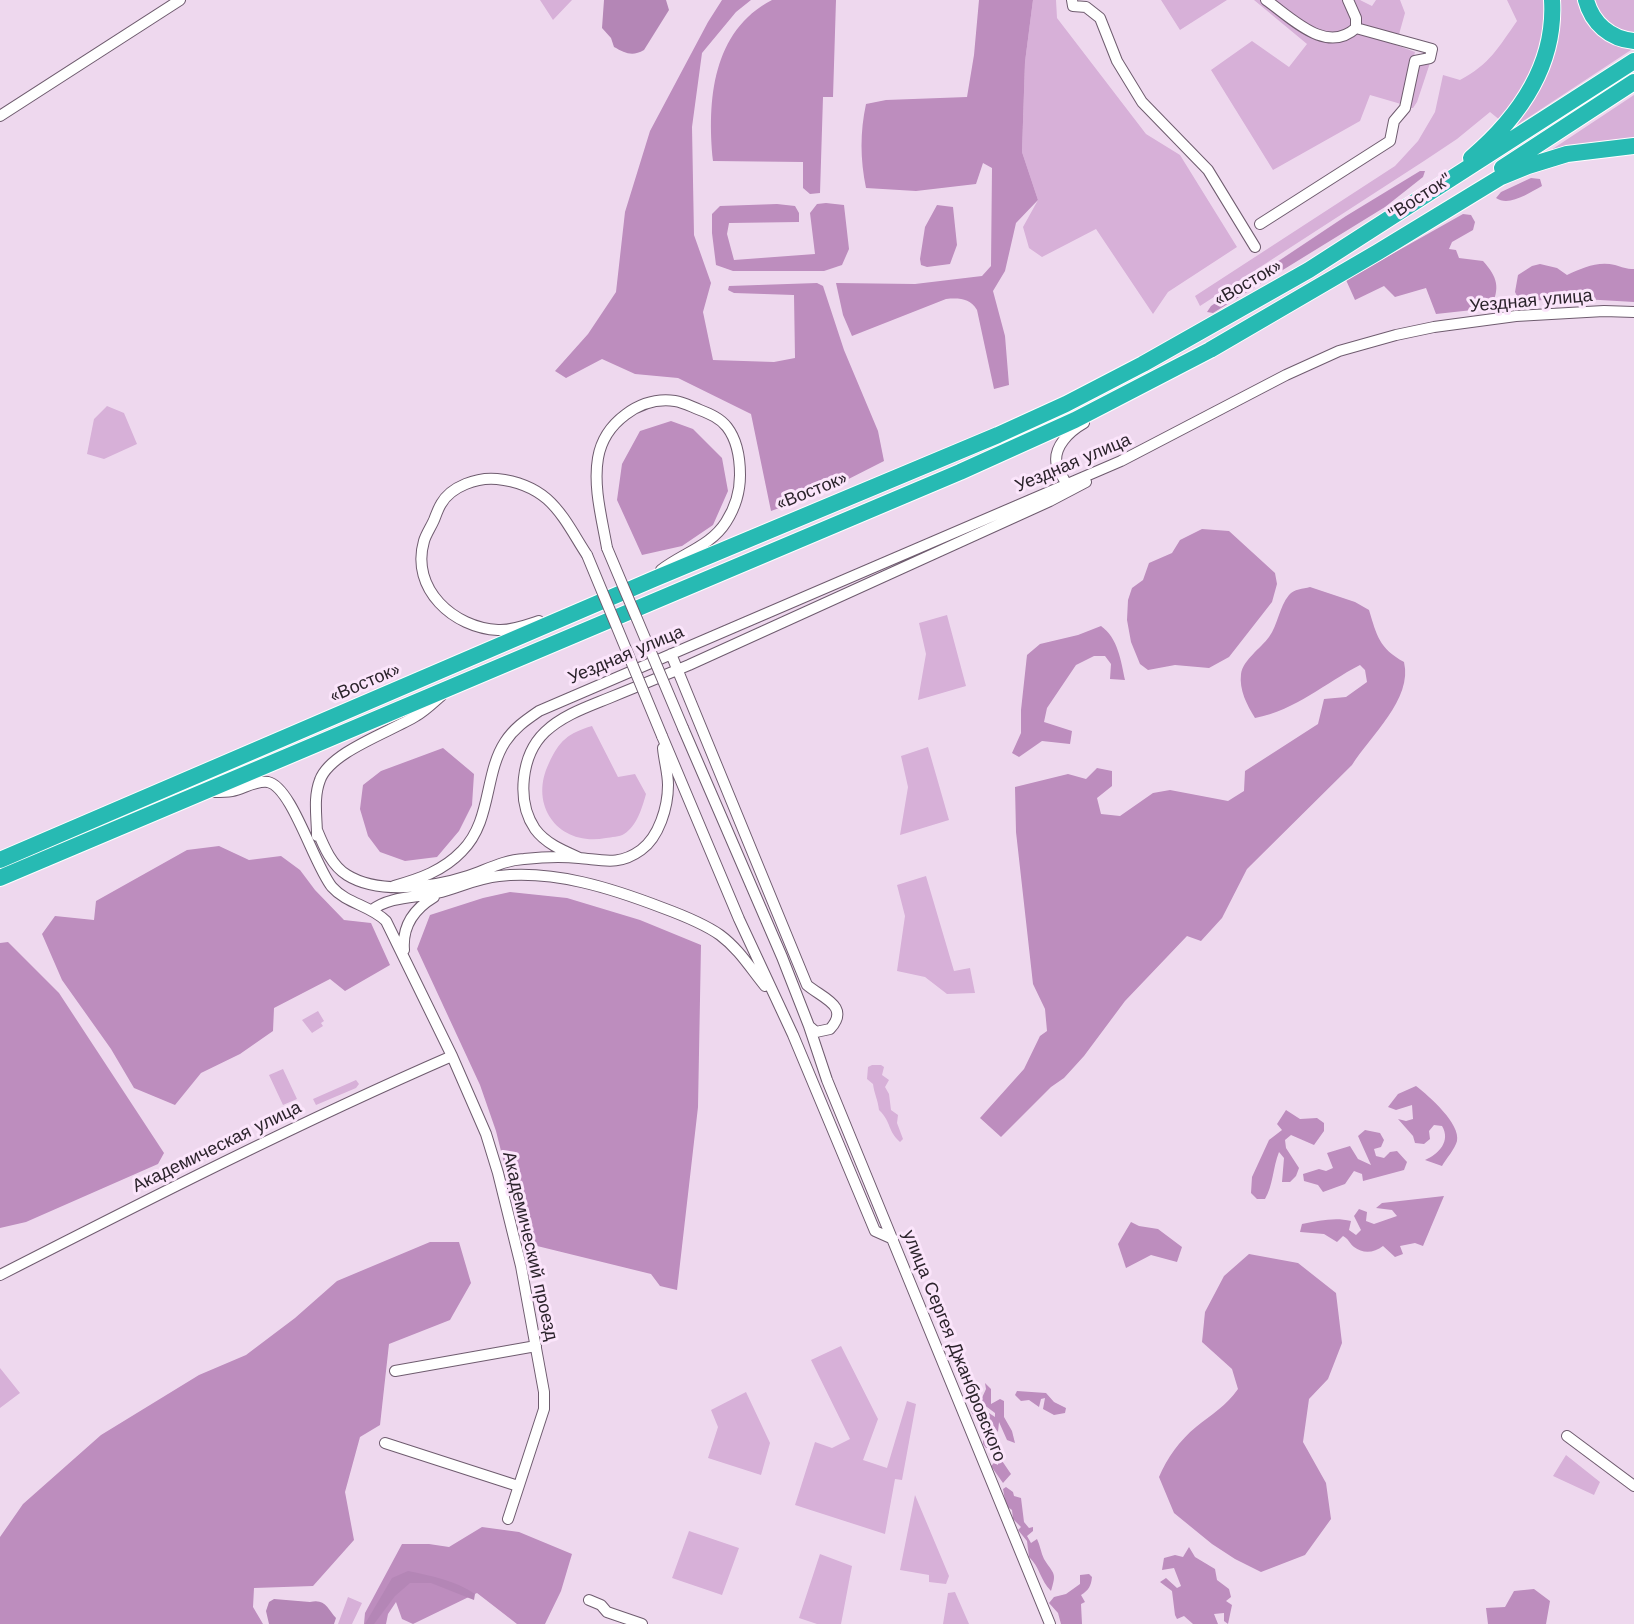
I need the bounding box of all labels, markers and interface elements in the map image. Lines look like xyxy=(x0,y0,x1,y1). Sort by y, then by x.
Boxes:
street label: "Восток" xyxy=(1384,168,1456,226)
street label: «Восток» xyxy=(1210,255,1286,311)
street label: Уездная улица xyxy=(1469,285,1593,317)
street label: Уездная улица xyxy=(1012,429,1134,497)
street label: «Восток» xyxy=(773,467,851,515)
street label: Уездная улица xyxy=(565,621,687,689)
street label: «Восток» xyxy=(326,658,404,708)
street label: Академическая улица xyxy=(129,1097,305,1197)
street label: Академический проезд xyxy=(498,1149,562,1343)
street label: улица Сергея Джанбровского xyxy=(898,1227,1010,1465)

